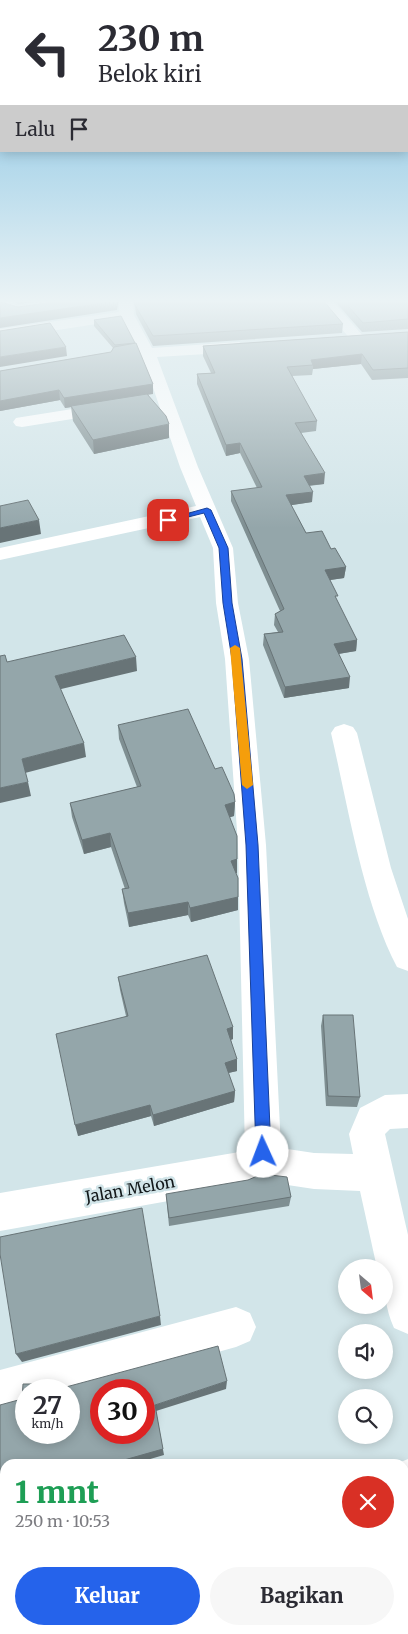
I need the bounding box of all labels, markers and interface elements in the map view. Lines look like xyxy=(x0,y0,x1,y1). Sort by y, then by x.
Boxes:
text: 230 m xyxy=(98,17,204,61)
icon: left xyxy=(15,20,80,85)
text: Belok kiri xyxy=(98,60,202,88)
icon: arrive xyxy=(65,115,93,143)
text: Lalu xyxy=(15,117,55,141)
pin xyxy=(147,499,189,541)
icon: arrive xyxy=(154,506,182,534)
position arrow xyxy=(236,1125,288,1177)
street label: Jalan Melon xyxy=(83,1171,177,1207)
north arrow xyxy=(338,1259,392,1314)
map controls xyxy=(338,1259,393,1444)
button: sound xyxy=(338,1324,393,1379)
speed limit sign: 30 xyxy=(90,1379,155,1444)
text: 27 xyxy=(33,1389,62,1421)
button: search xyxy=(338,1389,393,1444)
text: km/h xyxy=(32,1416,63,1431)
text: 1 mnt xyxy=(15,1473,99,1511)
button: close xyxy=(342,1476,394,1528)
text: 250 m · 10:53 xyxy=(15,1511,110,1531)
button: Keluar xyxy=(15,1567,200,1625)
button: Bagikan xyxy=(210,1567,394,1625)

